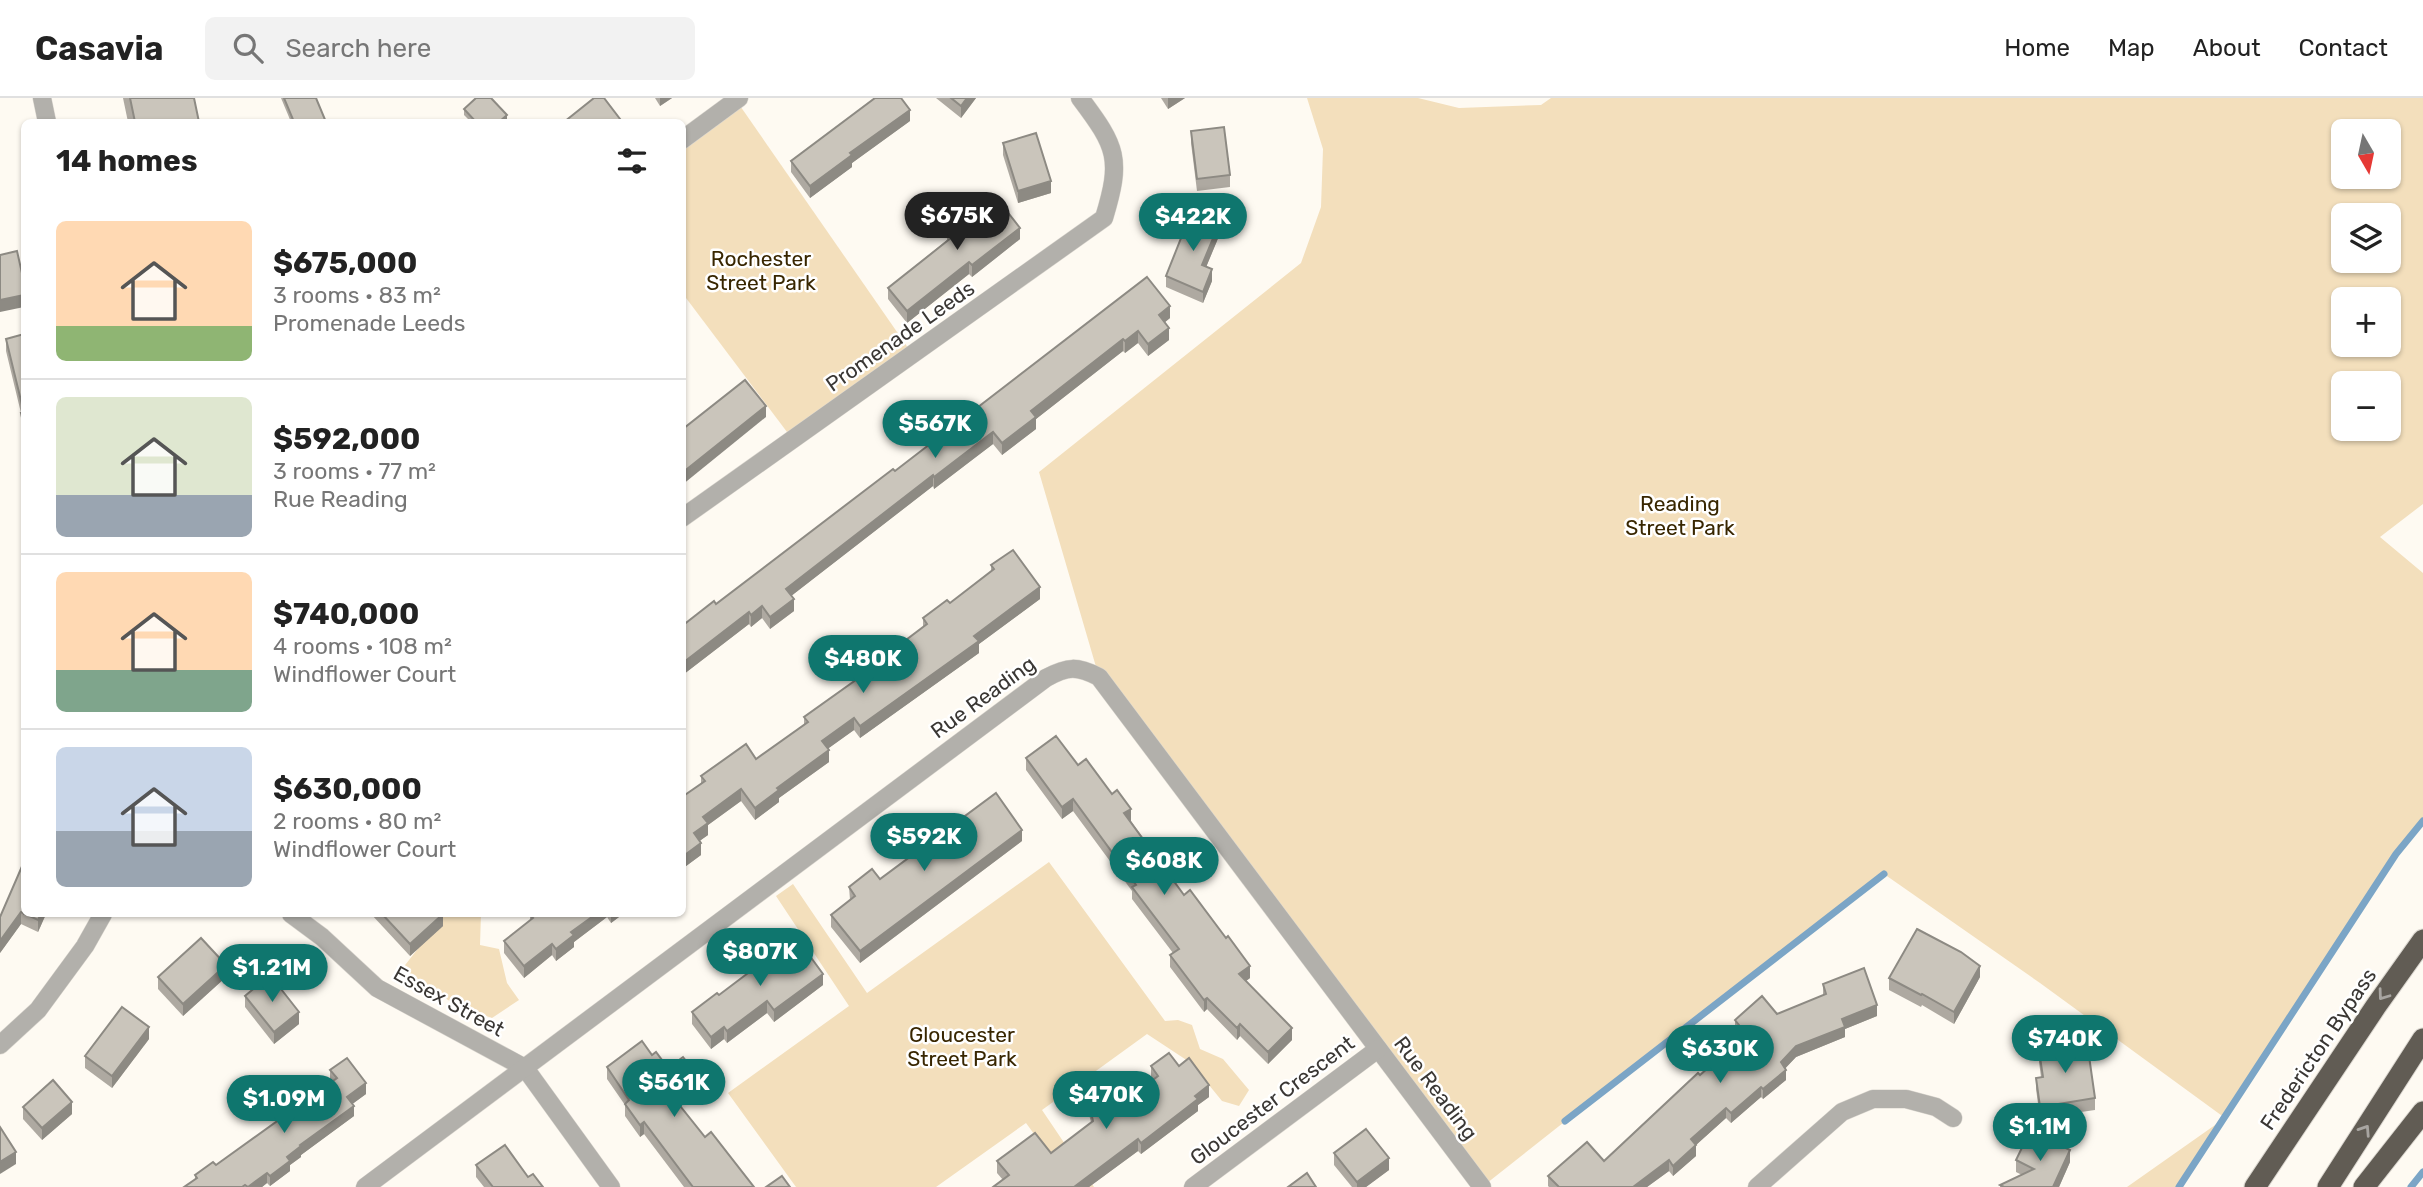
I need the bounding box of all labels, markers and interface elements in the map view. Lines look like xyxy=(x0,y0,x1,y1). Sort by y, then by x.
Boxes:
search box xyxy=(205,17,695,80)
text: Casavia xyxy=(35,29,163,68)
icon: search xyxy=(229,29,267,67)
text: Search here xyxy=(285,33,431,64)
text: Home xyxy=(2004,34,2070,62)
text: Map xyxy=(2108,34,2155,62)
text: About xyxy=(2193,34,2261,62)
text: Contact xyxy=(2299,34,2388,62)
north arrow xyxy=(2331,119,2401,189)
map controls xyxy=(2331,119,2401,441)
icon: filters xyxy=(613,142,651,180)
text: 14 homes xyxy=(56,143,198,179)
pin: $675K xyxy=(908,192,1006,252)
pin: $422K xyxy=(1144,194,1242,253)
text: $675K xyxy=(921,201,993,229)
text: $422K xyxy=(1155,202,1231,230)
button: layers xyxy=(2331,203,2401,273)
text: $675,000 xyxy=(273,245,417,281)
park label: Rochester Street Park xyxy=(706,246,816,295)
icon: home xyxy=(112,249,196,333)
street label: Promenade Leeds xyxy=(821,275,979,397)
text: 3 rooms · 83 m² xyxy=(273,281,441,309)
button: + xyxy=(2331,287,2401,357)
text: Promenade Leeds xyxy=(273,309,466,337)
button: − xyxy=(2331,371,2401,441)
pin: $567K xyxy=(886,400,984,460)
text: $567K xyxy=(899,409,971,437)
text: $592,000 xyxy=(273,421,420,457)
icon: home xyxy=(112,425,196,509)
text: 3 rooms · 77 m² xyxy=(273,457,436,485)
text: Rue Reading xyxy=(273,485,408,513)
park label: Reading Street Park xyxy=(1625,491,1735,540)
text: $740,000 xyxy=(273,596,419,632)
icon: home xyxy=(112,600,196,684)
text: 4 rooms · 108 m² xyxy=(273,632,452,660)
pin: $480K xyxy=(814,636,912,695)
text: $480K xyxy=(824,644,902,672)
street label: Rue Reading xyxy=(926,651,1040,743)
text: Windflower Court xyxy=(273,660,456,688)
text: $630,000 xyxy=(273,771,422,807)
icon: home xyxy=(112,775,196,859)
text: 2 rooms · 80 m² xyxy=(273,807,441,835)
pin: $592K xyxy=(875,814,973,873)
text: $592K xyxy=(886,822,962,850)
text: Windflower Court xyxy=(273,835,456,863)
pin: $608K xyxy=(1115,838,1213,897)
text: $608K xyxy=(1126,846,1202,874)
pin: $807K xyxy=(711,928,809,988)
text: $807K xyxy=(722,937,798,965)
pin: $1.21M xyxy=(215,944,329,1004)
text: $1.21M xyxy=(233,953,311,981)
street label: Essex Street xyxy=(389,960,509,1042)
street label: Fredericton Bypass xyxy=(2255,963,2381,1135)
one-way arrow xyxy=(2379,987,2391,1000)
pin: $740K xyxy=(2016,1016,2114,1075)
park label: Gloucester Street Park xyxy=(907,1022,1017,1071)
text: $740K xyxy=(2028,1024,2102,1052)
pin: $630K xyxy=(1671,1026,1769,1085)
street label: Gloucester Crescent xyxy=(1185,1030,1359,1170)
street label: Rue Reading xyxy=(1389,1031,1483,1145)
text: $630K xyxy=(1682,1034,1758,1062)
pin: $561K xyxy=(625,1060,723,1119)
text: $561K xyxy=(638,1068,710,1096)
pin: $470K xyxy=(1057,1072,1155,1131)
pin: $1.09M xyxy=(227,1076,341,1135)
text: $470K xyxy=(1069,1080,1143,1108)
text: $1.09M xyxy=(243,1084,325,1112)
pin: $1.1M xyxy=(1991,1104,2089,1163)
text: $1.1M xyxy=(2009,1112,2071,1140)
one-way arrow xyxy=(2356,1124,2369,1137)

